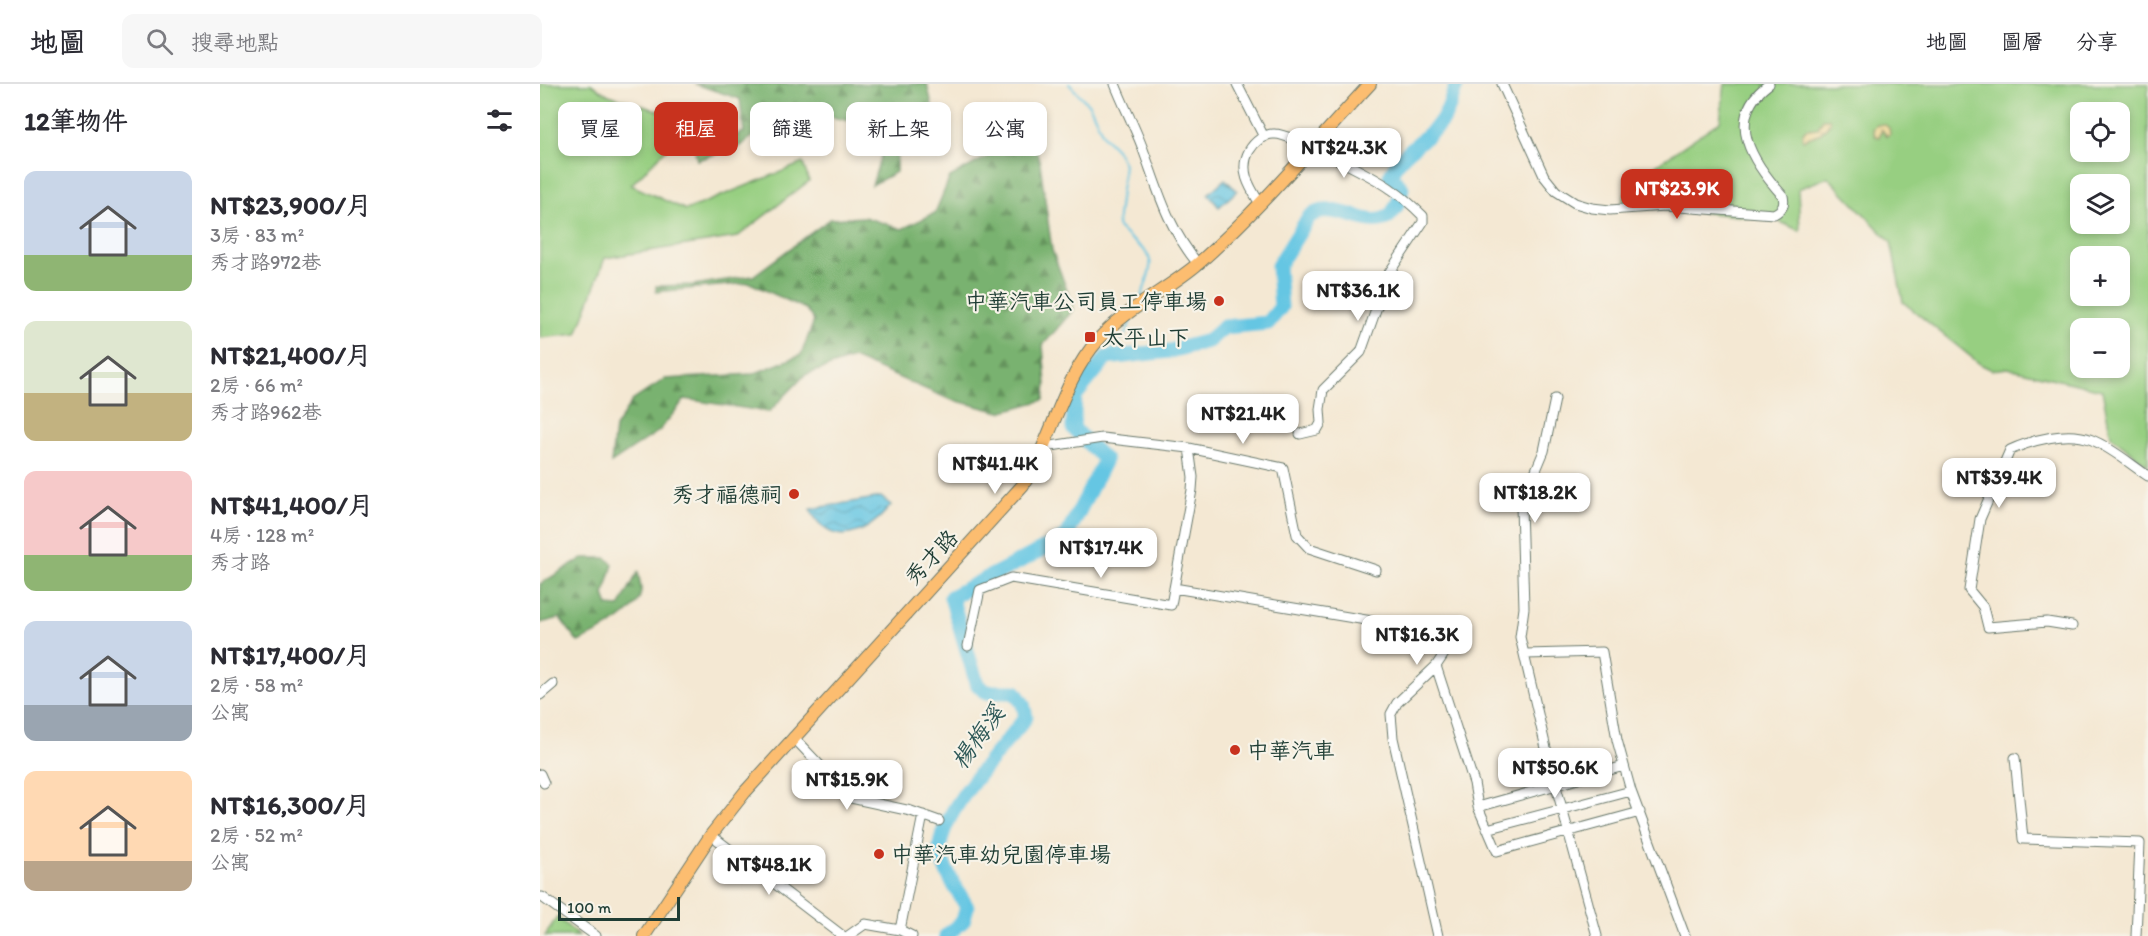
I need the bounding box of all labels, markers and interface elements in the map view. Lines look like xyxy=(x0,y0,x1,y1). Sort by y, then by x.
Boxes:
search box xyxy=(122,14,542,68)
text: 地圖 xyxy=(30,25,86,59)
icon: search xyxy=(143,25,176,58)
text: 搜尋地點 xyxy=(191,29,279,56)
text: 地圖 xyxy=(1926,29,1968,54)
text: 圖層 xyxy=(2001,29,2043,54)
text: 分享 xyxy=(2076,29,2118,54)
chip: 買屋 xyxy=(558,102,642,156)
chip: 租屋 xyxy=(654,102,738,156)
chip: 篩選 xyxy=(750,102,834,156)
chip: 新上架 xyxy=(846,102,951,156)
chip: 公寓 xyxy=(963,102,1047,156)
map controls xyxy=(2070,102,2130,378)
button: locate xyxy=(2070,102,2130,162)
icon: filters xyxy=(483,104,516,137)
text: 12筆物件 xyxy=(24,105,128,137)
pin: NT$24.3K xyxy=(1282,128,1406,179)
text: NT$24.3K xyxy=(1301,135,1387,159)
pin: NT$23.9K xyxy=(1615,169,1739,220)
button: layers xyxy=(2070,174,2130,234)
text: NT$23.9K xyxy=(1635,176,1719,200)
text: NT$23,900/月 xyxy=(210,189,372,221)
icon: home xyxy=(72,195,144,267)
text: 3房 · 83 m² xyxy=(210,223,304,247)
button: + xyxy=(2070,246,2130,306)
text: 秀才路972巷 xyxy=(210,250,321,274)
pin: NT$36.1K xyxy=(1296,271,1420,322)
text: NT$36.1K xyxy=(1316,278,1400,302)
place label: 中華汽車公司員工停車場 xyxy=(965,288,1207,315)
marker: 中華汽車公司員工停車場 xyxy=(1212,294,1226,308)
button: − xyxy=(2070,318,2130,378)
place label: 太平山下 xyxy=(1102,324,1190,351)
marker: 太平山下 xyxy=(1083,330,1097,344)
text: NT$21,400/月 xyxy=(210,339,372,371)
icon: home xyxy=(72,345,144,417)
text: 2房 · 66 m² xyxy=(210,373,303,397)
pin: NT$21.4K xyxy=(1181,394,1305,445)
text: 秀才路962巷 xyxy=(210,400,322,424)
text: NT$21.4K xyxy=(1201,401,1285,425)
pin: NT$41.4K xyxy=(933,444,1057,495)
text: NT$41.4K xyxy=(952,451,1038,475)
pin: NT$39.4K xyxy=(1937,458,2061,509)
text: NT$39.4K xyxy=(1956,465,2042,489)
pin: NT$18.2K xyxy=(1473,473,1597,524)
text: NT$18.2K xyxy=(1493,480,1577,504)
place label: 秀才福德祠 xyxy=(672,481,782,508)
marker: 秀才福德祠 xyxy=(787,487,801,501)
text: NT$41,400/月 xyxy=(210,489,374,521)
icon: home xyxy=(72,495,144,567)
text: 4房 · 128 m² xyxy=(210,523,314,547)
street label: 秀才路 xyxy=(899,524,964,591)
pin: NT$17.4K xyxy=(1039,528,1163,579)
text: NT$17.4K xyxy=(1059,535,1143,559)
text: 秀才路 xyxy=(210,550,270,574)
pin: NT$16.3K xyxy=(1355,615,1479,666)
text: NT$16.3K xyxy=(1375,622,1459,646)
text: NT$17,400/月 xyxy=(210,639,371,671)
icon: home xyxy=(72,645,144,717)
text: 2房 · 58 m² xyxy=(210,673,303,697)
water label: 楊梅溪 xyxy=(945,697,1012,774)
text: 公寓 xyxy=(210,700,250,724)
place label: 中華汽車 xyxy=(1247,737,1335,764)
marker: 中華汽車 xyxy=(1228,743,1242,757)
pin: NT$50.6K xyxy=(1493,748,1617,799)
text: NT$50.6K xyxy=(1512,755,1598,779)
pin: NT$15.9K xyxy=(785,760,909,811)
text: NT$15.9K xyxy=(806,767,888,791)
text: NT$16,300/月 xyxy=(210,789,370,821)
icon: home xyxy=(72,795,144,867)
text: 2房 · 52 m² xyxy=(210,823,303,847)
place label: 中華汽車幼兒園停車場 xyxy=(891,841,1111,868)
pin: NT$48.1K xyxy=(707,845,831,896)
marker: 中華汽車幼兒園停車場 xyxy=(872,847,886,861)
text: 公寓 xyxy=(210,850,250,874)
text: NT$48.1K xyxy=(727,852,811,876)
scale bar xyxy=(558,894,680,922)
text: 100 m xyxy=(567,898,611,917)

